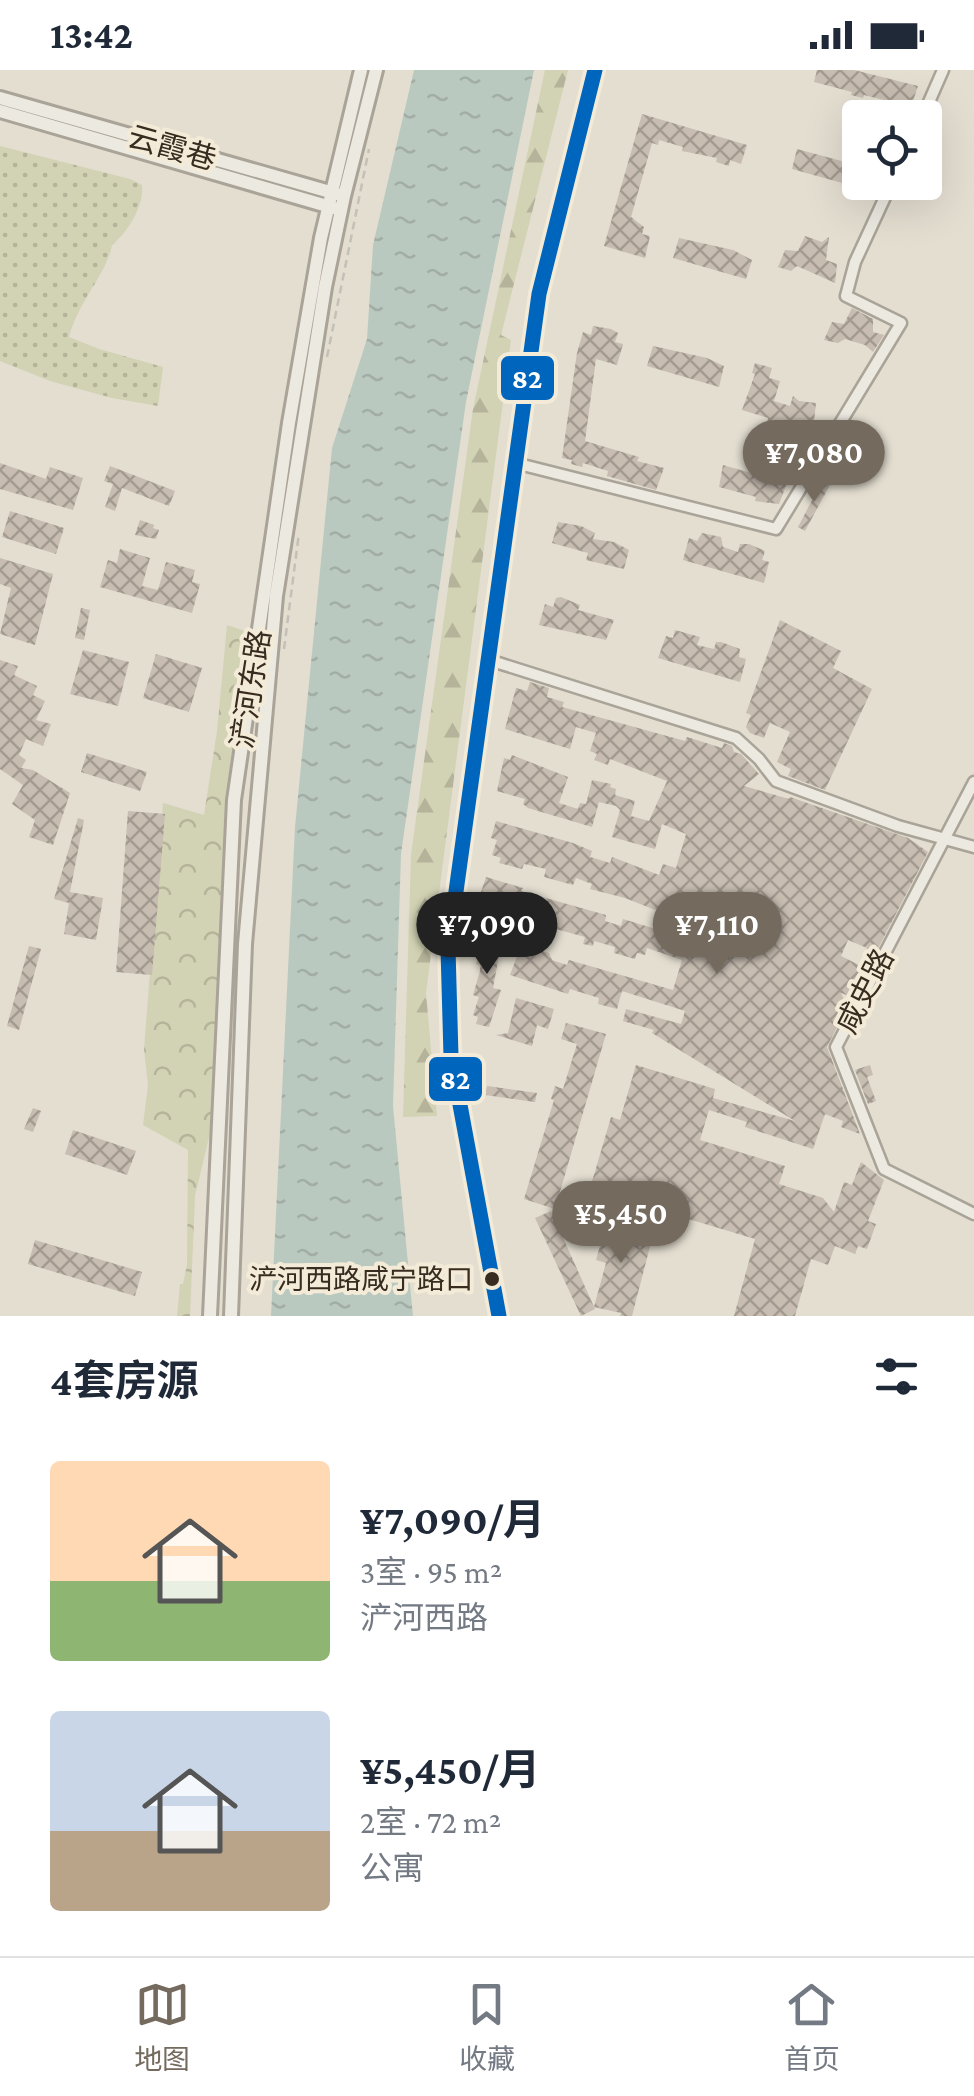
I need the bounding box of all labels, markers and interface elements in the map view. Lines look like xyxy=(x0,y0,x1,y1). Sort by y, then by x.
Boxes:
text: 13:42 xyxy=(50,14,133,56)
map controls xyxy=(842,100,942,200)
button: locate xyxy=(842,100,942,200)
street label: 云霞巷 xyxy=(124,119,220,176)
line badge: 82 xyxy=(499,354,556,402)
text: 82 xyxy=(512,363,542,394)
pin: ¥7,080 xyxy=(733,420,895,505)
text: ¥7,080 xyxy=(765,434,863,470)
street label: 浐河东路 xyxy=(225,627,276,751)
pin: ¥7,090 xyxy=(406,892,568,977)
pin: ¥7,110 xyxy=(636,892,798,977)
text: ¥7,090 xyxy=(438,906,536,942)
text: ¥7,110 xyxy=(675,906,759,942)
street label: 咸史路 xyxy=(829,943,900,1038)
line badge: 82 xyxy=(427,1055,484,1103)
text: 82 xyxy=(440,1064,470,1095)
pin: ¥5,450 xyxy=(540,1181,702,1266)
text: ¥5,450 xyxy=(574,1195,668,1231)
place label: 浐河西路咸宁路口 xyxy=(249,1264,473,1295)
marker: 浐河西路咸宁路口 xyxy=(482,1269,502,1289)
icon: filters xyxy=(869,1349,924,1404)
text: 4套房源 xyxy=(50,1357,199,1404)
text: ¥7,090/月 xyxy=(360,1496,545,1543)
icon: home xyxy=(130,1501,250,1621)
text: 3室 · 95 m² xyxy=(360,1554,502,1590)
text: 浐河西路 xyxy=(360,1600,488,1636)
text: ¥5,450/月 xyxy=(360,1746,540,1793)
icon: home xyxy=(130,1751,250,1871)
text: 2室 · 72 m² xyxy=(360,1804,501,1840)
text: 公寓 xyxy=(360,1850,424,1886)
tab: 地图 xyxy=(134,1977,190,2077)
tab: 收藏 xyxy=(459,1977,515,2077)
tab: 首页 xyxy=(784,1977,840,2077)

